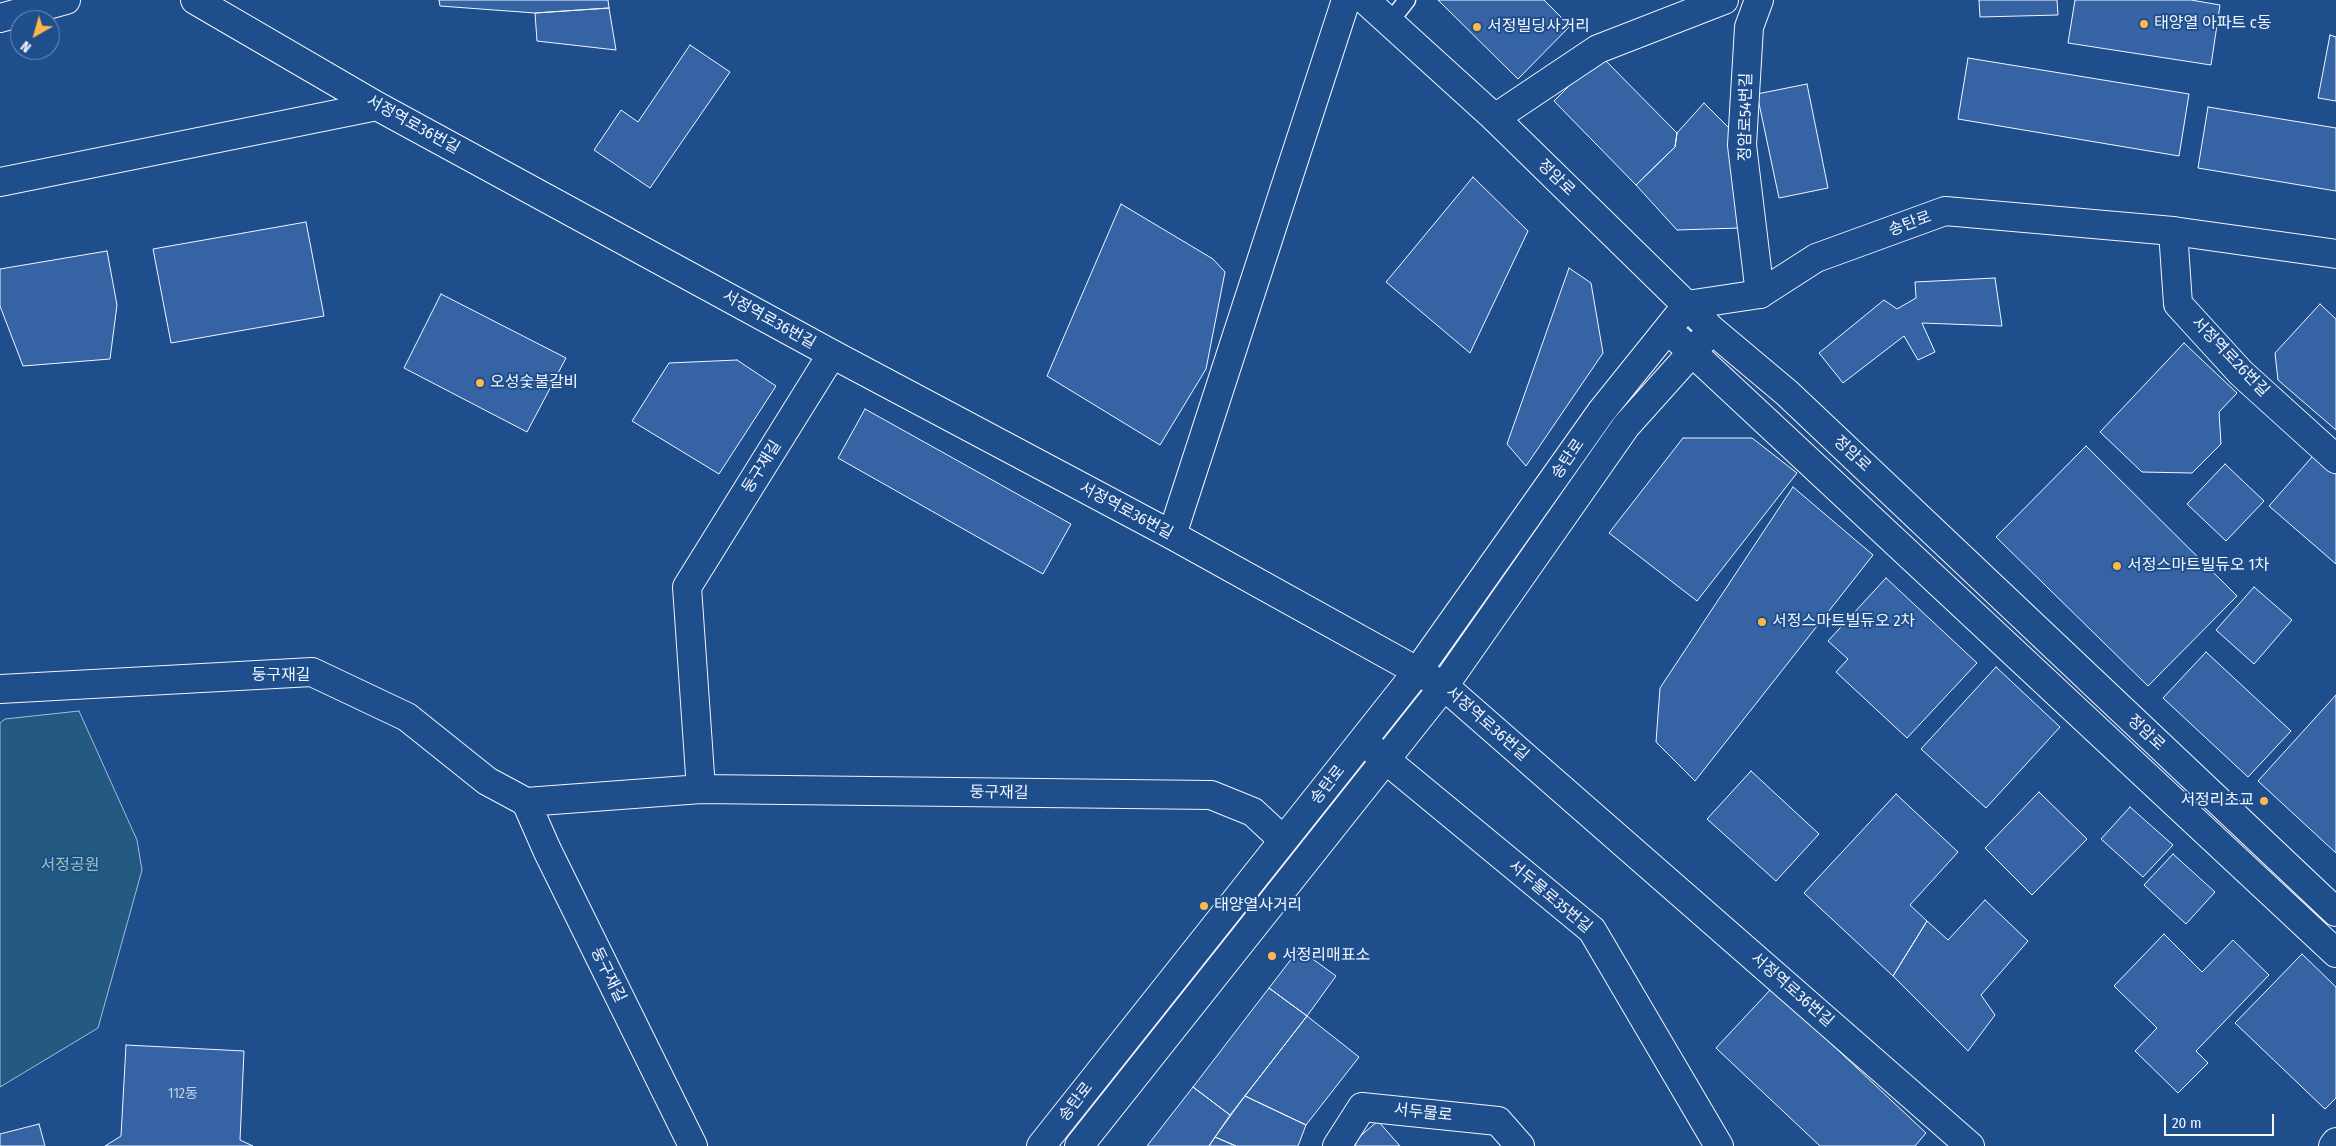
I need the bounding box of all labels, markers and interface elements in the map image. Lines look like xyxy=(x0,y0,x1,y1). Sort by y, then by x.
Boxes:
north arrow xyxy=(10,10,60,60)
place label: 태양열 아파트 c동 xyxy=(2154,14,2271,34)
place label: 서정빌딩사거리 xyxy=(1487,17,1590,37)
marker: 태양열 아파트 c동 xyxy=(2138,18,2150,30)
marker: 서정빌딩사거리 xyxy=(1471,21,1483,33)
text: N xyxy=(18,37,35,56)
street label: 정암로54번길 xyxy=(1736,72,1756,162)
street label: 서정역로36번길 xyxy=(363,92,463,158)
street label: 정암로 xyxy=(1533,156,1579,200)
street label: 송탄로 xyxy=(1886,207,1934,241)
street label: 서정역로36번길 xyxy=(719,287,819,353)
street label: 서정역로26번길 xyxy=(2187,313,2273,401)
place label: 오성숯불갈비 xyxy=(490,373,578,393)
marker: 오성숯불갈비 xyxy=(474,377,486,389)
street label: 정암로 xyxy=(1829,432,1875,476)
street label: 송탄로 xyxy=(1547,435,1589,483)
street label: 둥구재길 xyxy=(738,437,786,497)
street label: 서정역로36번길 xyxy=(1076,478,1176,544)
place label: 서정스마트빌듀오 1차 xyxy=(2127,556,2269,576)
marker: 서정스마트빌듀오 1차 xyxy=(2111,560,2123,572)
place label: 서정스마트빌듀오 2차 xyxy=(1772,612,1915,632)
marker: 서정스마트빌듀오 2차 xyxy=(1756,616,1768,628)
street label: 둥구재길 xyxy=(252,666,310,686)
street label: 서정역로36번길 xyxy=(1442,683,1532,765)
street label: 정암로 xyxy=(2123,711,2169,755)
street label: 송탄로 xyxy=(1307,762,1349,808)
street label: 둥구재길 xyxy=(969,783,1029,803)
place label: 서정리초교 xyxy=(2180,791,2254,811)
marker: 서정리초교 xyxy=(2258,795,2270,807)
park label: 서정공원 xyxy=(41,856,99,876)
street label: 서두물로35번길 xyxy=(1504,857,1596,937)
place label: 태양열사거리 xyxy=(1214,896,1302,916)
marker: 태양열사거리 xyxy=(1198,900,1210,912)
street label: 둥구재길 xyxy=(586,944,630,1006)
place label: 서정리매표소 xyxy=(1282,946,1370,966)
street label: 서정역로36번길 xyxy=(1747,949,1837,1031)
marker: 서정리매표소 xyxy=(1266,950,1278,962)
street label: 송탄로 xyxy=(1055,1079,1097,1125)
house number: 112동 xyxy=(168,1086,198,1102)
street label: 서두물로 xyxy=(1393,1100,1453,1126)
scale bar xyxy=(2166,1104,2276,1136)
text: 20 m xyxy=(2172,1114,2202,1132)

